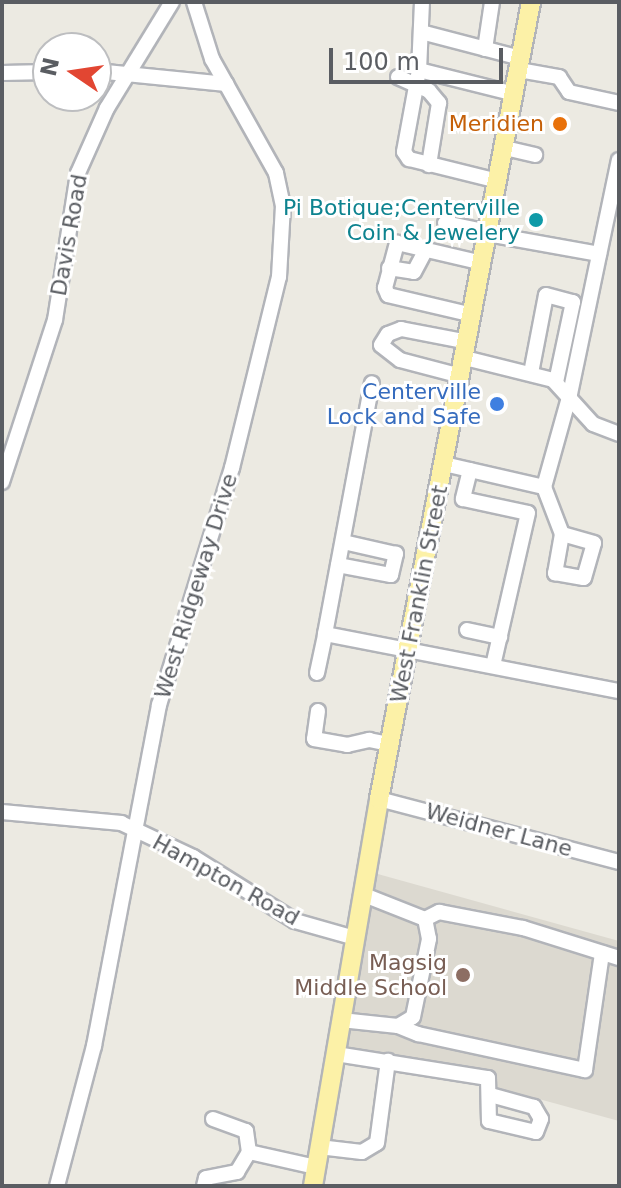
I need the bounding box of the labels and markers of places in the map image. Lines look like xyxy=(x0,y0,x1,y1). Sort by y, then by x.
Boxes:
place label: Meridien xyxy=(449,111,544,137)
marker: Meridien xyxy=(551,115,569,133)
place label: Pi Botique;Centerville Coin & Jewelery xyxy=(283,194,520,246)
marker: Pi Botique;Centerville Coin & Jewelery xyxy=(527,211,545,229)
place label: Centerville Lock and Safe xyxy=(327,378,481,430)
marker: Centerville Lock and Safe xyxy=(488,395,506,413)
place label: Magsig Middle School xyxy=(294,949,447,1000)
marker: Magsig Middle School xyxy=(454,966,472,984)

